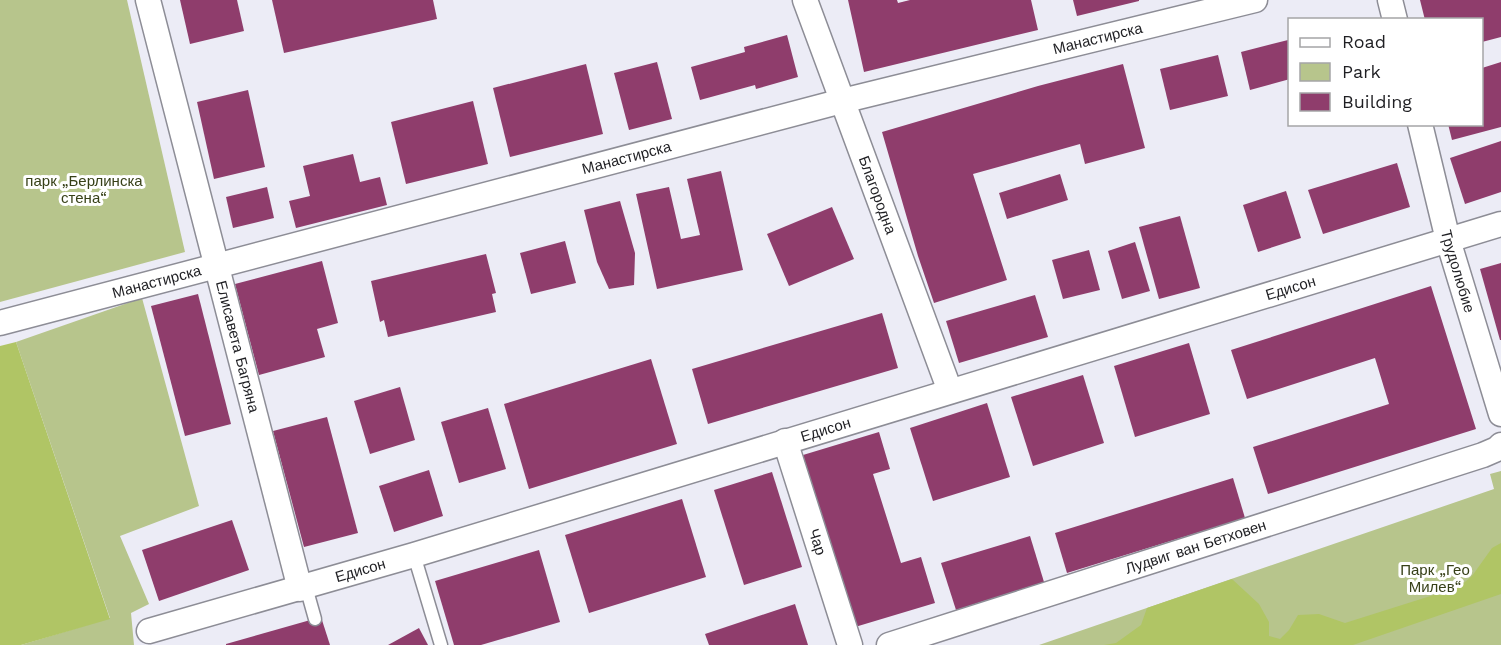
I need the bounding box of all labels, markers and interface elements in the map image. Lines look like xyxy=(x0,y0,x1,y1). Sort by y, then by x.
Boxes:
legend xyxy=(1288,18,1483,126)
street label: Манастирска xyxy=(1051,19,1145,58)
text: Road xyxy=(1342,31,1386,52)
text: Park xyxy=(1342,61,1381,82)
text: Building xyxy=(1342,91,1412,112)
street label: Манастирска xyxy=(580,137,674,178)
street label: Благородна xyxy=(855,153,900,237)
park label: парк „Берлинска стена“ xyxy=(25,172,143,207)
street label: Трудолюбие xyxy=(1437,228,1479,315)
street label: Манастирска xyxy=(110,261,204,302)
street label: Едисон xyxy=(1263,272,1318,304)
street label: Елисавета Багряна xyxy=(212,279,263,415)
street label: Едисон xyxy=(798,414,853,446)
street label: Лудвиг ван Бетховен xyxy=(1123,516,1268,578)
street label: Чар xyxy=(805,527,830,557)
street label: Едисон xyxy=(333,555,388,586)
park label: Парк „Гео Милев“ xyxy=(1400,561,1470,596)

